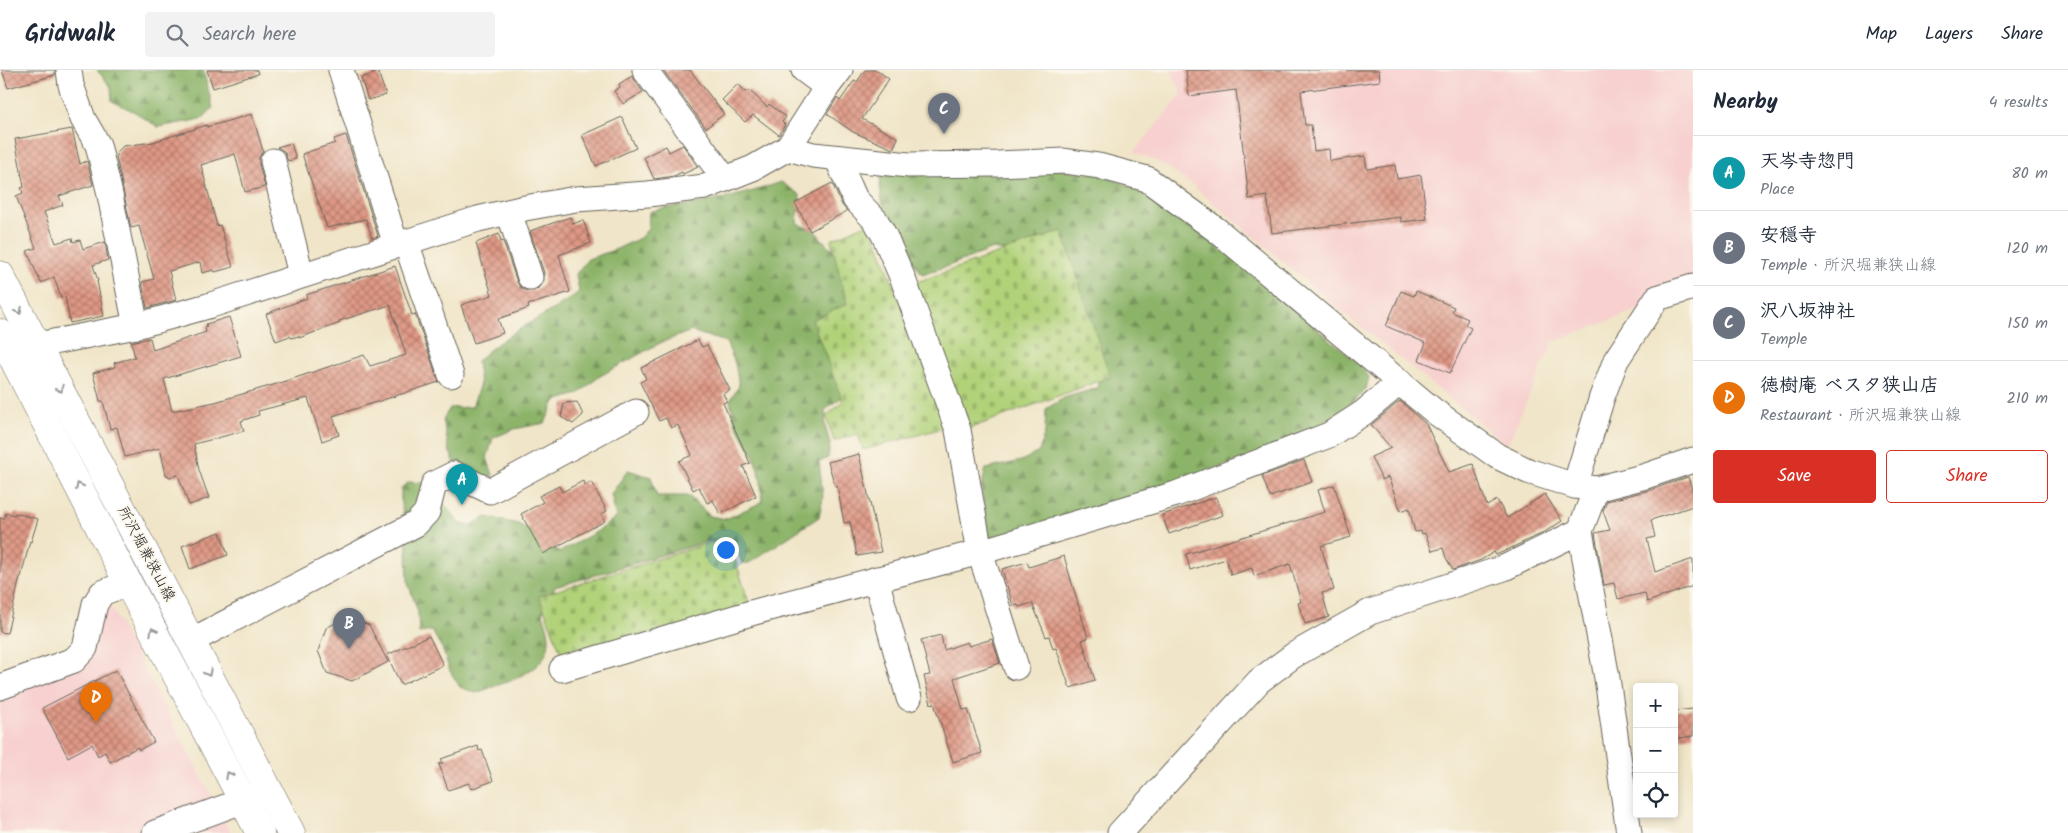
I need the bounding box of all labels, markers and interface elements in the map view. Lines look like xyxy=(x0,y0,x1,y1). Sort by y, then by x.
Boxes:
search box xyxy=(145,12,495,57)
text: Gridwalk xyxy=(25,15,115,54)
text: Search here xyxy=(203,20,296,50)
text: Map xyxy=(1866,20,1897,49)
text: Layers xyxy=(1925,20,1973,49)
text: Share xyxy=(2001,20,2043,49)
icon: search xyxy=(163,21,191,49)
text: Nearby xyxy=(1713,86,1778,119)
text: 4 results xyxy=(1989,90,2048,115)
pin: C xyxy=(928,93,960,134)
text: 天岑寺惣門 xyxy=(1760,147,1855,177)
text: A xyxy=(1724,161,1734,186)
text: 80 m xyxy=(2011,161,2048,186)
text: Place xyxy=(1760,177,1794,202)
text: 安穏寺 xyxy=(1760,221,1817,251)
text: B xyxy=(1724,236,1734,261)
text: 120 m xyxy=(2007,236,2048,261)
text: Temple · 所沢堀兼狭山線 xyxy=(1760,253,1936,278)
text: 沢八坂神社 xyxy=(1760,297,1855,327)
one-way arrow xyxy=(13,306,23,315)
text: C xyxy=(1724,311,1734,336)
text: 150 m xyxy=(2007,311,2048,336)
text: Temple xyxy=(1760,327,1807,352)
text: 徳樹庵 ベスタ狭山店 xyxy=(1760,371,1939,401)
one-way arrow xyxy=(54,384,64,393)
text: D xyxy=(1724,386,1734,411)
text: 210 m xyxy=(2007,386,2048,411)
text: Restaurant · 所沢堀兼狭山線 xyxy=(1760,403,1961,428)
button: Save xyxy=(1713,450,1876,503)
button: Share xyxy=(1886,450,2048,503)
pin: A xyxy=(446,464,478,505)
one-way arrow xyxy=(75,483,85,492)
street label: 所沢堀兼狭山線 xyxy=(111,502,181,606)
your location xyxy=(713,537,739,563)
pin: B xyxy=(333,608,365,649)
one-way arrow xyxy=(149,627,159,636)
one-way arrow xyxy=(202,668,212,677)
pin: D xyxy=(80,682,112,723)
map controls xyxy=(1633,683,1678,818)
button: + xyxy=(1633,683,1678,728)
button: − xyxy=(1633,728,1678,773)
one-way arrow xyxy=(225,771,235,780)
button: locate xyxy=(1633,773,1678,818)

